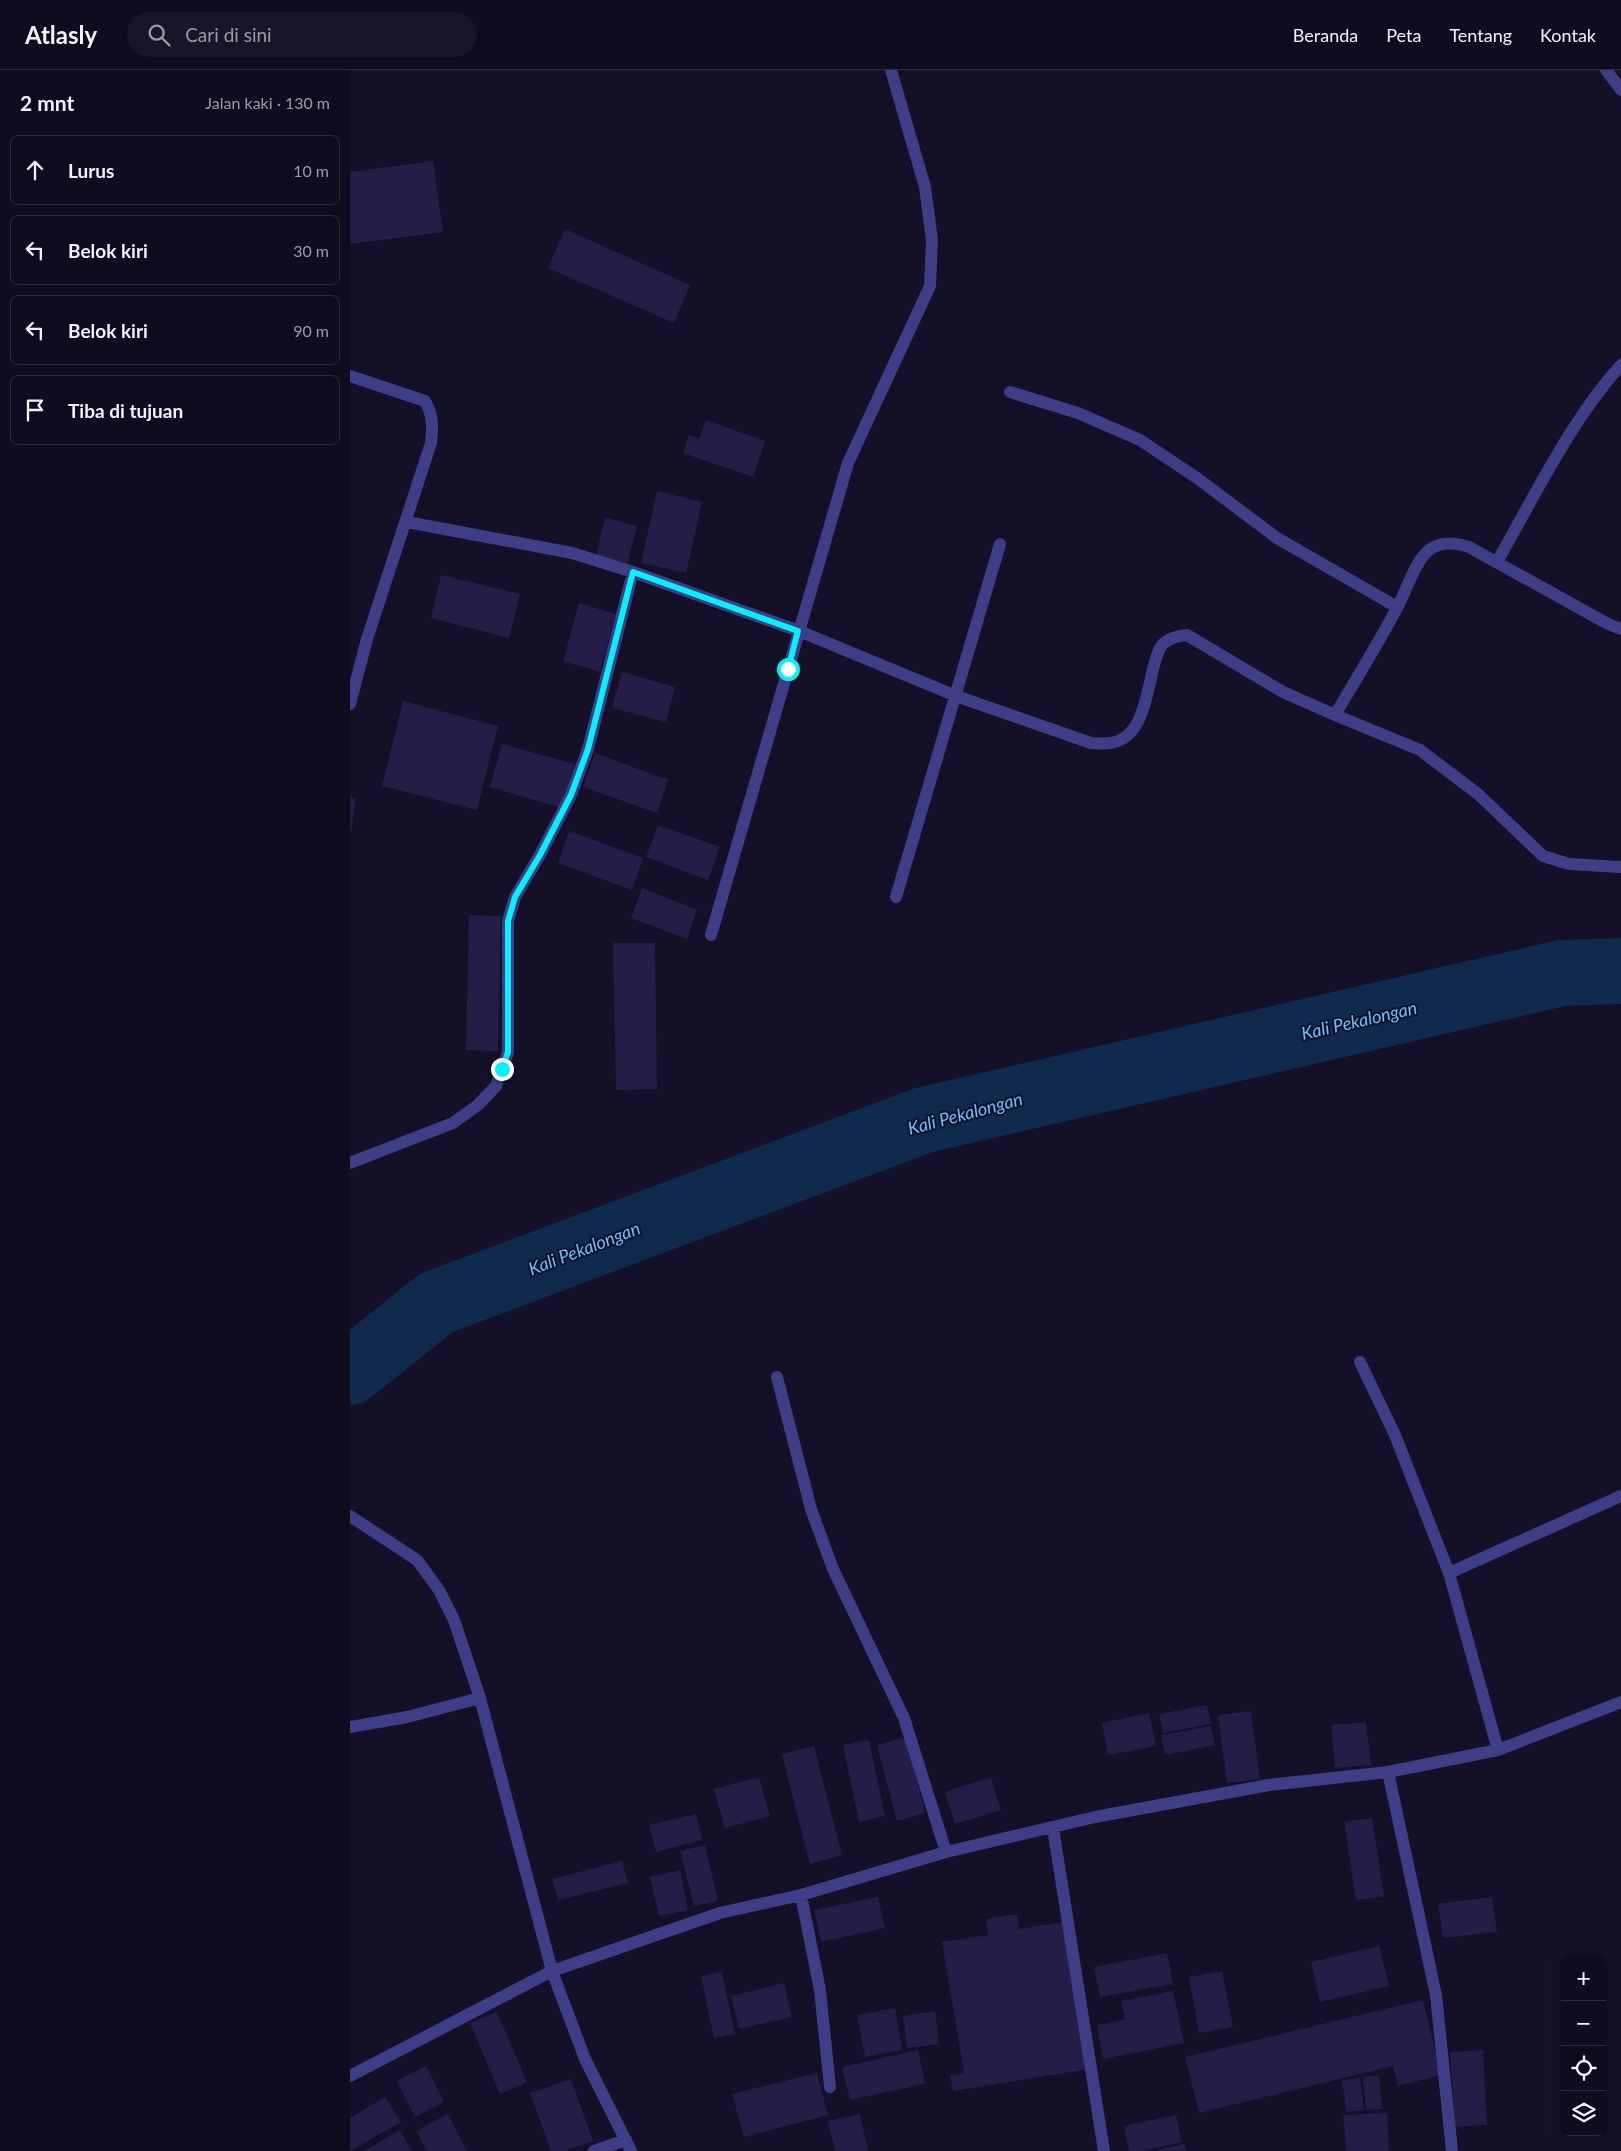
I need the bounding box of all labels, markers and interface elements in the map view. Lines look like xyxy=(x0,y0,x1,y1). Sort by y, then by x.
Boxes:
search box xyxy=(127,12,477,57)
text: Atlasly xyxy=(25,20,97,49)
icon: search xyxy=(145,21,173,49)
text: Cari di sini xyxy=(185,23,272,46)
text: Beranda xyxy=(1293,24,1358,46)
text: Peta xyxy=(1386,24,1421,46)
text: Tentang xyxy=(1449,24,1512,46)
text: Kontak xyxy=(1540,24,1596,46)
text: 2 mnt xyxy=(20,90,74,115)
text: Jalan kaki · 130 m xyxy=(205,93,330,112)
icon: ahead xyxy=(21,156,49,184)
text: Lurus xyxy=(68,159,114,182)
text: 10 m xyxy=(293,161,329,180)
icon: left xyxy=(21,236,49,264)
text: Belok kiri xyxy=(68,239,148,262)
text: 30 m xyxy=(293,241,329,260)
icon: left xyxy=(21,316,49,344)
text: Belok kiri xyxy=(68,319,148,342)
text: 90 m xyxy=(293,321,329,340)
icon: arrive xyxy=(21,396,49,424)
text: Tiba di tujuan xyxy=(68,399,183,422)
route start xyxy=(777,658,800,681)
water label: Kali Pekalongan xyxy=(1299,996,1419,1044)
route end xyxy=(491,1058,514,1081)
water label: Kali Pekalongan xyxy=(905,1087,1025,1139)
water label: Kali Pekalongan xyxy=(525,1217,643,1279)
map controls xyxy=(1561,1956,1606,2136)
button: + xyxy=(1561,1956,1606,2001)
button: − xyxy=(1561,2001,1606,2046)
button: locate xyxy=(1561,2046,1606,2091)
button: layers xyxy=(1561,2091,1606,2136)

